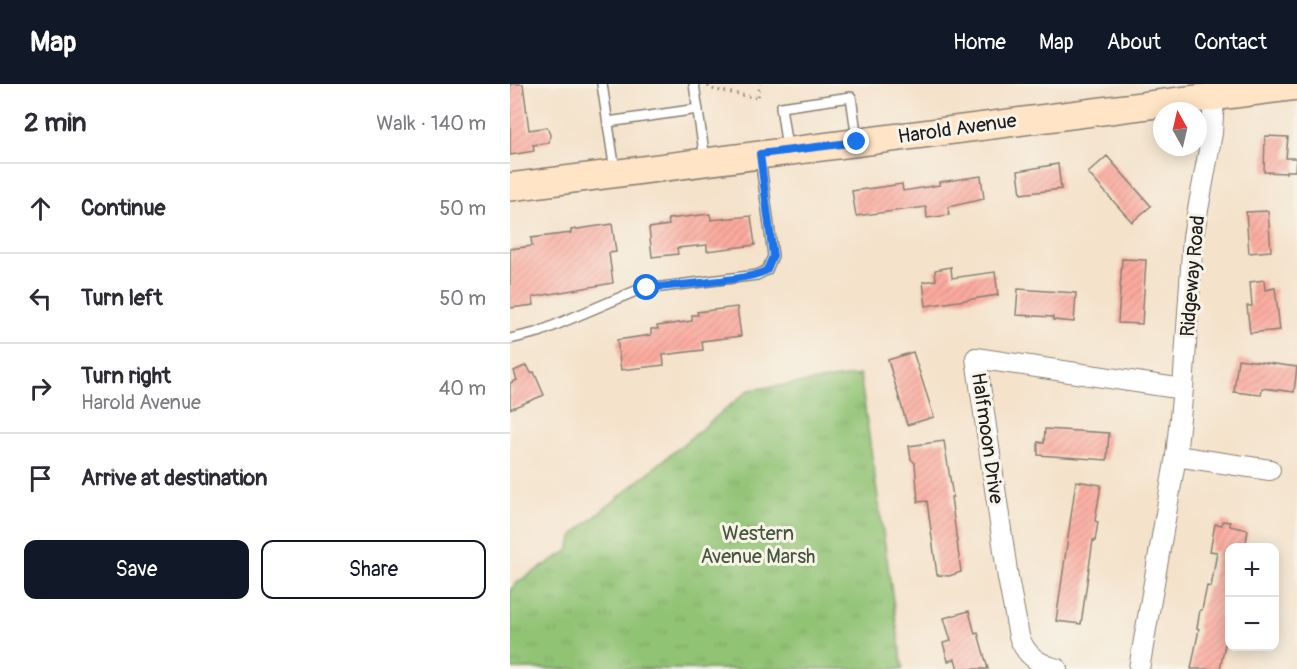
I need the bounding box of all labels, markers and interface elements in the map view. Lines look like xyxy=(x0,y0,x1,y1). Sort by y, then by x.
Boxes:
text: Map xyxy=(30,25,76,60)
text: Home xyxy=(953,29,1006,56)
text: Map xyxy=(1039,29,1074,56)
text: About xyxy=(1107,29,1161,56)
text: Contact xyxy=(1194,29,1267,56)
north arrow xyxy=(1153,102,1207,156)
text: 2 min xyxy=(24,107,86,139)
street label: Harold Avenue xyxy=(896,108,1018,149)
text: Walk · 140 m xyxy=(376,111,486,136)
route end xyxy=(843,128,869,154)
icon: ahead xyxy=(24,192,57,225)
text: Continue xyxy=(81,194,165,222)
text: 50 m xyxy=(439,196,486,221)
street label: Ridgeway Road xyxy=(1175,214,1210,338)
route start xyxy=(633,274,659,300)
icon: left xyxy=(24,282,57,315)
text: Turn left xyxy=(81,284,163,312)
text: 50 m xyxy=(439,286,486,311)
text: Turn right xyxy=(81,362,171,390)
street label: Halfmoon Drive xyxy=(966,371,1009,505)
icon: right xyxy=(24,372,57,405)
text: 40 m xyxy=(439,376,486,401)
text: Harold Avenue xyxy=(81,390,201,415)
icon: arrive xyxy=(24,462,57,495)
text: Arrive at destination xyxy=(81,464,267,492)
park label: Western Avenue Marsh xyxy=(701,521,815,569)
button: Save xyxy=(24,540,249,599)
button: Share xyxy=(261,540,486,599)
map controls xyxy=(1225,543,1279,651)
button: + xyxy=(1225,543,1279,597)
button: − xyxy=(1225,597,1279,651)

